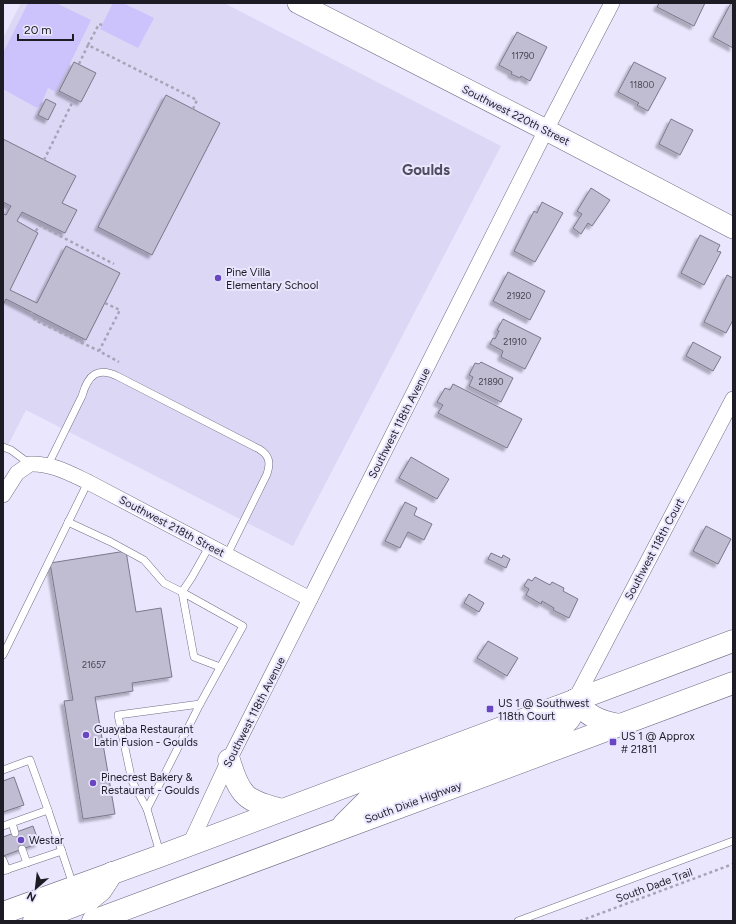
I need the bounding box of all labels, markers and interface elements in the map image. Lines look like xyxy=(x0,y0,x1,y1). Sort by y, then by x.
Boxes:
scale bar xyxy=(18,16,73,42)
text: 20 m xyxy=(24,23,52,37)
house number: 11790 xyxy=(511,50,535,61)
house number: 11800 xyxy=(630,79,654,90)
street label: Southwest 220th Street xyxy=(460,83,572,148)
district label: Goulds xyxy=(402,161,450,179)
place label: Pine Villa Elementary School xyxy=(226,266,318,292)
marker: Pine Villa Elementary School xyxy=(213,273,223,283)
house number: 21920 xyxy=(507,290,532,301)
house number: 21910 xyxy=(503,336,527,347)
street label: Southwest 118th Avenue xyxy=(366,366,433,481)
house number: 21890 xyxy=(478,376,504,387)
street label: Southwest 218th Street xyxy=(117,493,227,560)
street label: Southwest 118th Court xyxy=(622,496,687,602)
street label: Southwest 118th Avenue xyxy=(221,655,288,770)
house number: 21657 xyxy=(82,659,106,670)
place label: US 1 @ Southwest 118th Court xyxy=(498,697,589,723)
marker: US 1 @ Southwest 118th Court xyxy=(485,704,495,714)
place label: Guayaba Restaurant Latin Fusion - Goulds xyxy=(94,723,198,749)
marker: Guayaba Restaurant Latin Fusion - Goulds xyxy=(81,730,91,740)
place label: US 1 @ Approx # 21811 xyxy=(621,730,696,756)
marker: US 1 @ Approx # 21811 xyxy=(608,737,618,747)
place label: Pinecrest Bakery & Restaurant - Goulds xyxy=(101,771,199,797)
marker: Pinecrest Bakery & Restaurant - Goulds xyxy=(88,778,98,788)
street label: South Dixie Highway xyxy=(363,779,464,826)
place label: Westar xyxy=(29,834,64,847)
marker: Westar xyxy=(16,835,26,845)
street label: South Dade Trail xyxy=(614,866,694,905)
north arrow xyxy=(16,868,56,908)
text: N xyxy=(25,889,38,904)

